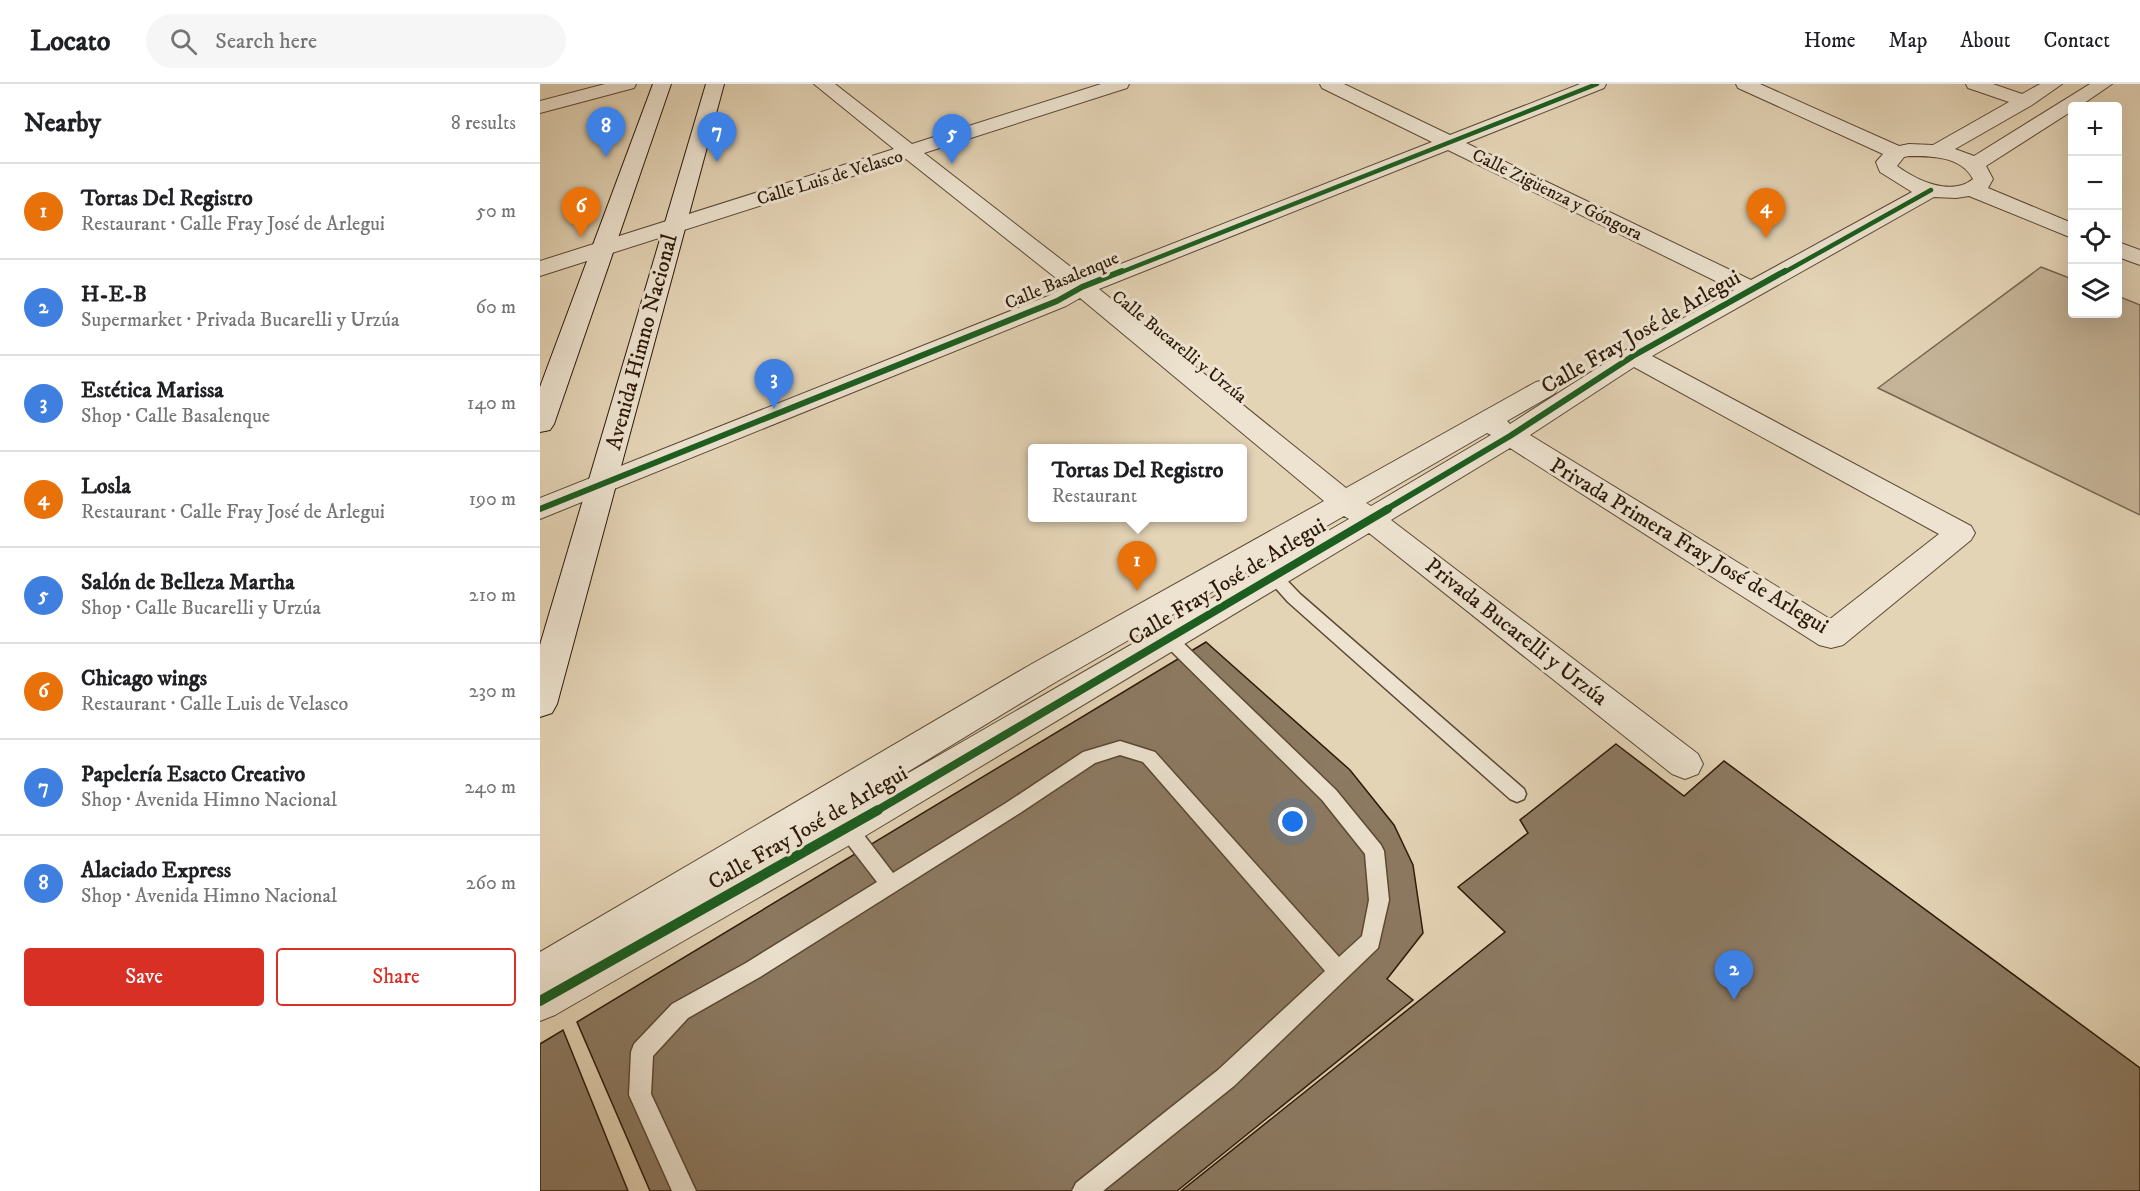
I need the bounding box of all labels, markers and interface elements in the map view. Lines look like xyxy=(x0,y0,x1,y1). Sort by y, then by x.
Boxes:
search box xyxy=(146,14,566,68)
text: Locato xyxy=(30,24,110,59)
icon: search xyxy=(167,25,200,58)
text: Search here xyxy=(215,28,317,55)
text: Home xyxy=(1804,28,1856,54)
text: Map xyxy=(1889,28,1927,54)
text: About xyxy=(1960,28,2011,54)
text: Contact xyxy=(2044,28,2110,54)
map controls xyxy=(2068,102,2122,318)
button: + xyxy=(2068,102,2122,156)
text: Nearby xyxy=(24,107,101,140)
pin: 8 xyxy=(586,107,626,157)
text: 8 results xyxy=(451,111,516,136)
pin: 7 xyxy=(698,112,736,162)
pin: 5 xyxy=(932,115,972,164)
street label: Calle Zigüenza y Góngora xyxy=(1468,144,1646,246)
street label: Calle Luis de Velasco xyxy=(754,145,906,211)
button: − xyxy=(2068,156,2122,210)
text: Tortas Del Registro xyxy=(81,185,253,212)
pin: 6 xyxy=(562,188,600,237)
pin: 4 xyxy=(1746,188,1786,238)
text: 1 xyxy=(40,199,47,224)
text: 50 m xyxy=(476,199,516,224)
button: locate xyxy=(2068,210,2122,264)
text: Restaurant · Calle Fray José de Arlegui xyxy=(81,212,385,237)
street label: Avenida Himno Nacional xyxy=(600,231,684,453)
street label: Calle Basalenque xyxy=(1002,247,1122,315)
street label: Calle Fray José de Arlegui xyxy=(1537,264,1745,400)
button: layers xyxy=(2068,264,2122,318)
text: H-E-B xyxy=(81,281,147,308)
street label: Calle Bucarelli y Urzúa xyxy=(1107,286,1251,408)
text: 2 xyxy=(39,295,48,320)
text: 60 m xyxy=(476,295,516,320)
text: Supermarket · Privada Bucarelli y Urzúa xyxy=(81,308,399,333)
pin: 3 xyxy=(754,360,794,409)
text: Estética Marissa xyxy=(81,377,224,404)
text: 3 xyxy=(40,391,47,416)
text: 140 m xyxy=(467,391,516,416)
text: Shop · Calle Basalenque xyxy=(81,404,270,429)
popup xyxy=(1028,444,1247,522)
street label: Privada Primera Fray José de Arlegui xyxy=(1545,452,1833,640)
text: Tortas Del Registro xyxy=(1052,457,1223,484)
text: Losla xyxy=(81,473,131,500)
text: Restaurant xyxy=(1052,484,1137,509)
text: 4 xyxy=(38,487,49,512)
text: 190 m xyxy=(469,487,516,512)
text: Restaurant · Calle Fray José de Arlegui xyxy=(81,500,385,525)
street label: Calle Fray José de Arlegui xyxy=(1123,512,1331,652)
pin: 1 xyxy=(1118,542,1156,591)
street label: Privada Bucarelli y Urzúa xyxy=(1419,552,1613,712)
text: Salón de Belleza Martha xyxy=(81,569,295,596)
text: 5 xyxy=(39,583,48,608)
text: 210 m xyxy=(469,583,516,608)
text: Shop · Calle Bucarelli y Urzúa xyxy=(81,596,321,621)
text: Chicago wings xyxy=(81,665,207,692)
text: 6 xyxy=(38,679,49,704)
text: 230 m xyxy=(469,679,516,704)
text: Restaurant · Calle Luis de Velasco xyxy=(81,692,348,717)
street label: Calle Fray José de Arlegui xyxy=(704,760,912,896)
text: Papelería Esacto Creativo xyxy=(81,761,305,788)
text: 7 xyxy=(38,775,49,800)
text: 240 m xyxy=(465,775,516,800)
text: Shop · Avenida Himno Nacional xyxy=(81,788,337,813)
your location xyxy=(1278,807,1307,836)
text: Alaciado Express xyxy=(81,857,231,884)
text: 8 xyxy=(38,871,49,896)
text: 260 m xyxy=(466,871,516,896)
text: Shop · Avenida Himno Nacional xyxy=(81,884,337,909)
button: Save xyxy=(24,948,264,1006)
button: Share xyxy=(276,948,516,1006)
pin: 2 xyxy=(1714,950,1754,1000)

